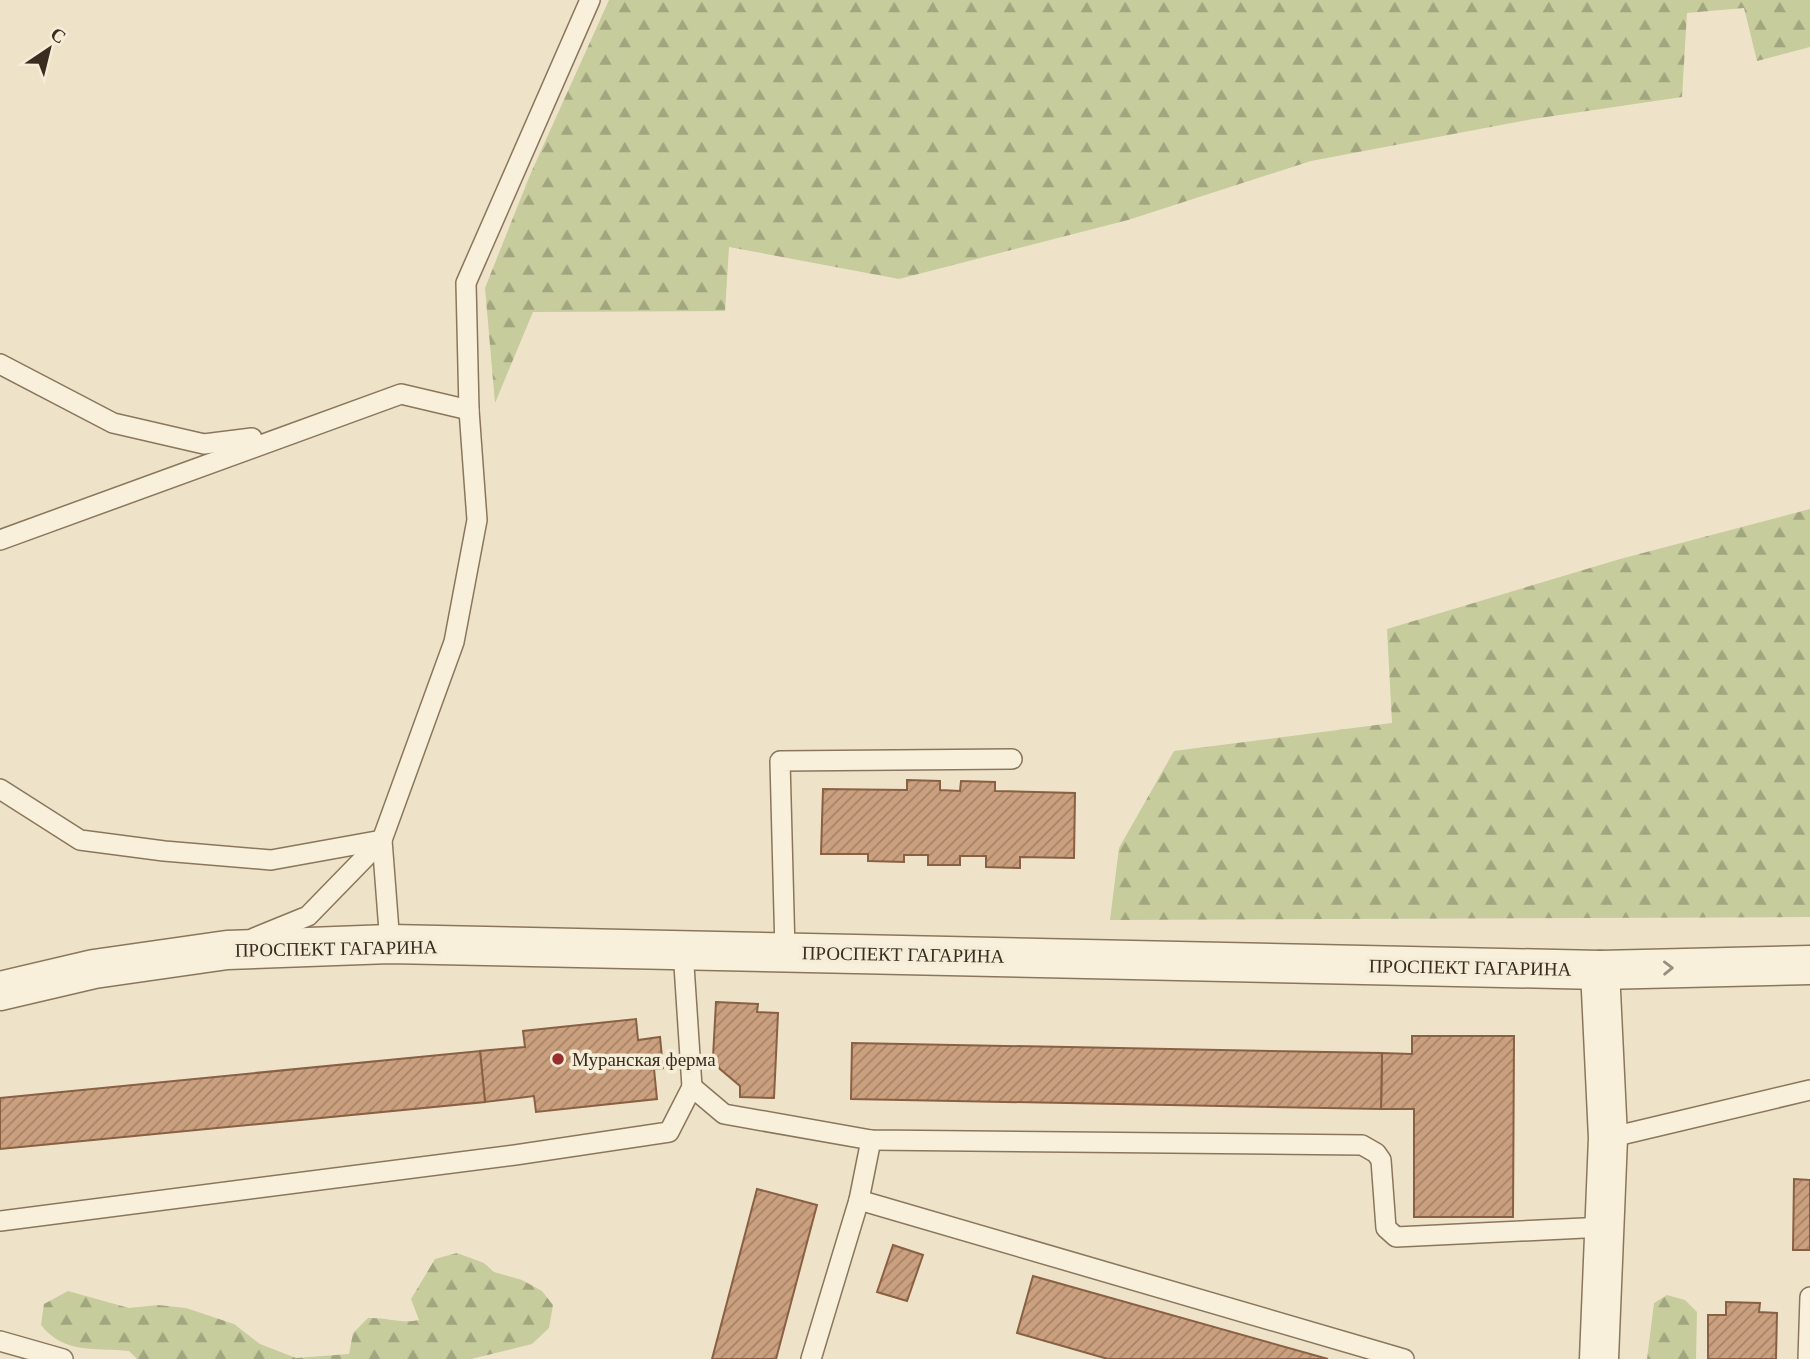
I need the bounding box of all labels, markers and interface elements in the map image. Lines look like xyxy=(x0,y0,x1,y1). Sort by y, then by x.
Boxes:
north arrow xyxy=(14,14,84,84)
text: С xyxy=(47,23,70,48)
street label: ПРОСПЕКТ ГАГАРИНА xyxy=(235,936,438,961)
street label: ПРОСПЕКТ ГАГАРИНА xyxy=(802,942,1005,967)
street label: ПРОСПЕКТ ГАГАРИНА xyxy=(1369,955,1572,980)
one-way arrow xyxy=(1664,960,1674,976)
place label: Муранская ферма xyxy=(572,1049,716,1070)
marker: Муранская ферма xyxy=(550,1051,566,1067)

